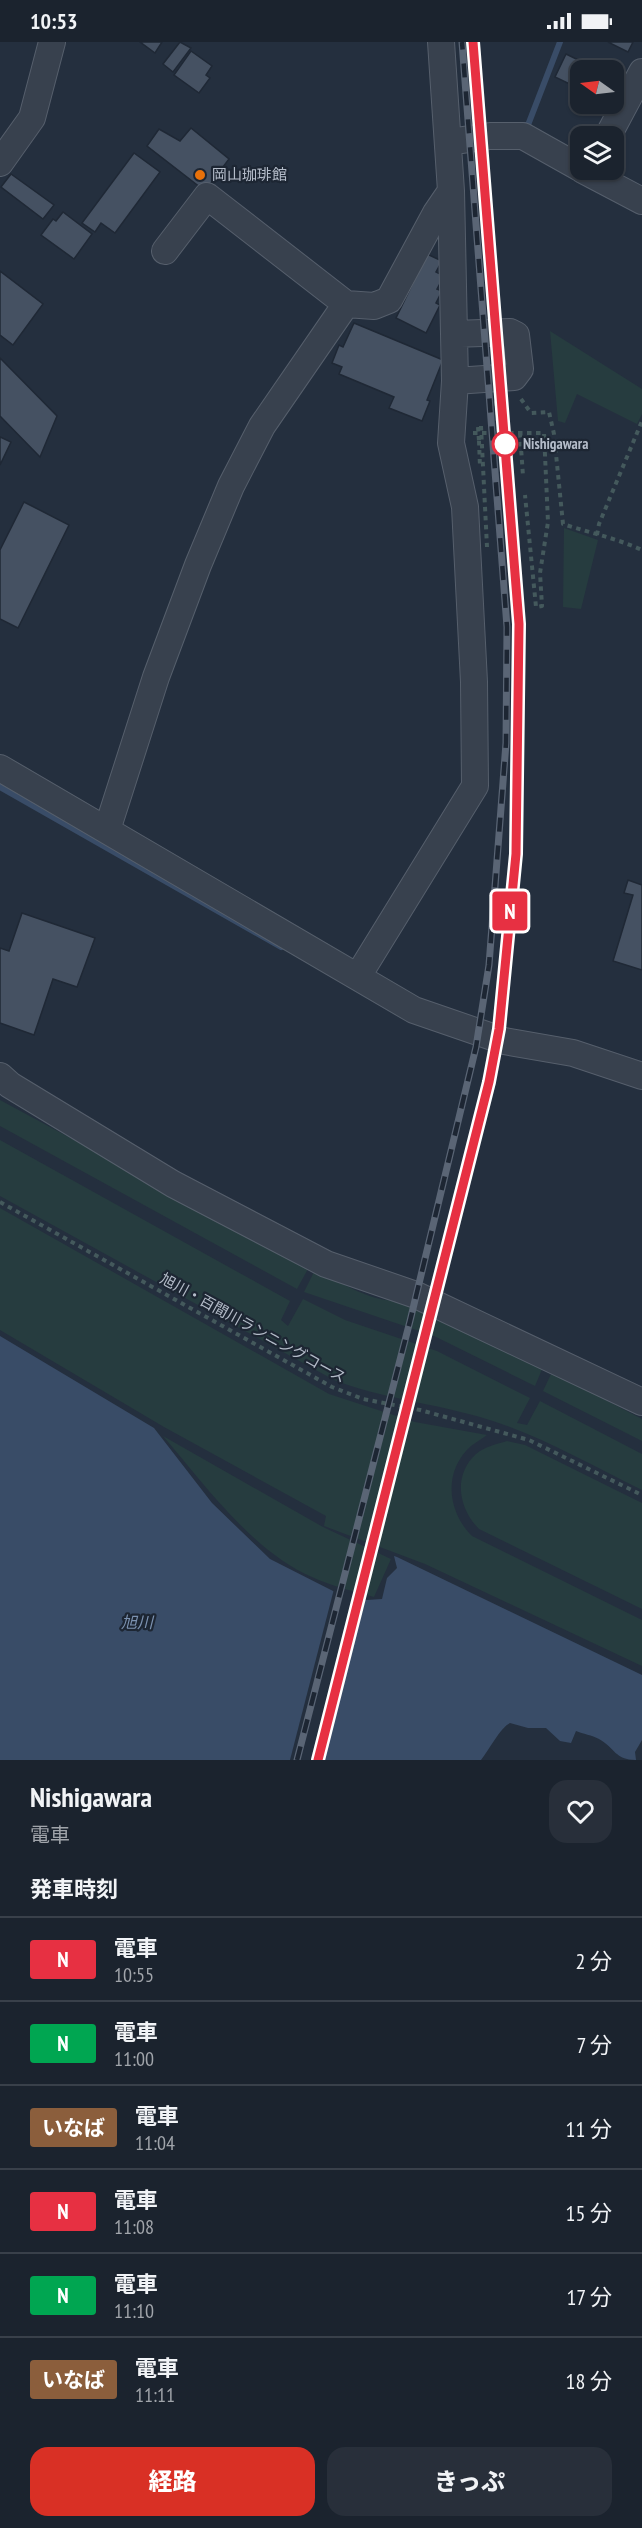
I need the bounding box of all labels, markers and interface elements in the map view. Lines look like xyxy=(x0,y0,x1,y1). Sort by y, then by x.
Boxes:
text: 10:53 xyxy=(30,7,78,35)
north arrow xyxy=(570,60,624,114)
map controls xyxy=(570,60,624,180)
button: layers xyxy=(570,126,624,180)
place label: 岡山珈琲館 xyxy=(212,165,287,184)
marker: 岡山珈琲館 xyxy=(193,168,207,182)
marker: Nishigawara xyxy=(492,431,518,457)
place label: Nishigawara xyxy=(523,434,588,453)
line badge: N xyxy=(490,892,530,930)
text: N xyxy=(504,898,516,925)
street label: 旭川・百間川ランニングコース xyxy=(157,1269,349,1387)
water label: 旭川 xyxy=(121,1612,155,1632)
text: Nishigawara xyxy=(30,1778,152,1815)
button: heart xyxy=(549,1780,612,1843)
text: 電車 xyxy=(30,1822,70,1848)
text: 発車時刻 xyxy=(30,1875,118,1903)
text: 電車 xyxy=(114,1934,158,1962)
text: N xyxy=(57,1946,69,1973)
text: 2 分 xyxy=(575,1947,612,1975)
text: 10:55 xyxy=(114,1962,154,1988)
text: 電車 xyxy=(114,2018,158,2046)
text: N xyxy=(57,2030,69,2057)
text: 7 分 xyxy=(576,2031,612,2059)
text: 11:00 xyxy=(114,2046,154,2072)
text: 電車 xyxy=(135,2102,179,2130)
text: いなば xyxy=(42,2114,105,2141)
text: 11 分 xyxy=(566,2115,612,2143)
text: 11:04 xyxy=(135,2130,175,2156)
text: 電車 xyxy=(114,2186,158,2214)
text: N xyxy=(57,2198,69,2225)
text: 15 分 xyxy=(566,2199,612,2227)
text: 11:08 xyxy=(114,2214,154,2240)
text: 電車 xyxy=(114,2270,158,2298)
text: N xyxy=(57,2282,69,2309)
text: 17 分 xyxy=(566,2283,612,2311)
text: 11:10 xyxy=(114,2298,154,2324)
text: 電車 xyxy=(135,2354,179,2382)
text: いなば xyxy=(42,2366,105,2393)
text: 18 分 xyxy=(566,2367,612,2395)
text: 11:11 xyxy=(135,2382,175,2408)
button: 経路 xyxy=(30,2447,315,2516)
button: きっぷ xyxy=(327,2447,612,2516)

